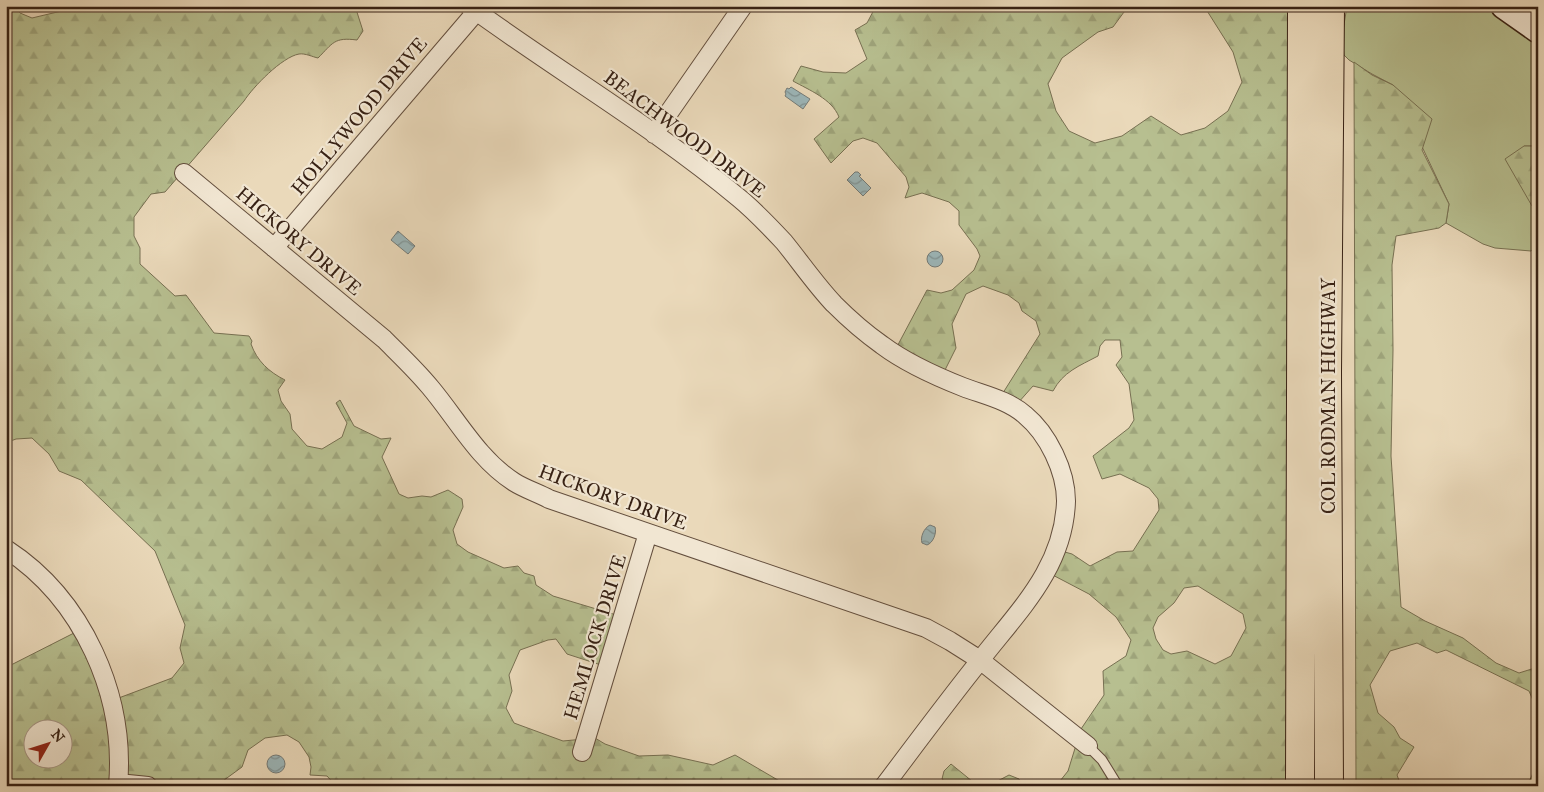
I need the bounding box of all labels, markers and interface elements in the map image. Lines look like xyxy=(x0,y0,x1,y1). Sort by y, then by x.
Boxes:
street label: HOLLYWOOD DRIVE xyxy=(286,32,432,200)
street label: BEACHWOOD DRIVE xyxy=(600,66,771,203)
street label: HICKORY DRIVE xyxy=(232,182,367,300)
street label: COL RODMAN HIGHWAY xyxy=(1317,277,1340,514)
street label: HICKORY DRIVE xyxy=(535,459,691,535)
street label: HEMLOCK DRIVE xyxy=(559,551,631,723)
north arrow xyxy=(22,720,72,770)
text: N xyxy=(47,726,68,746)

